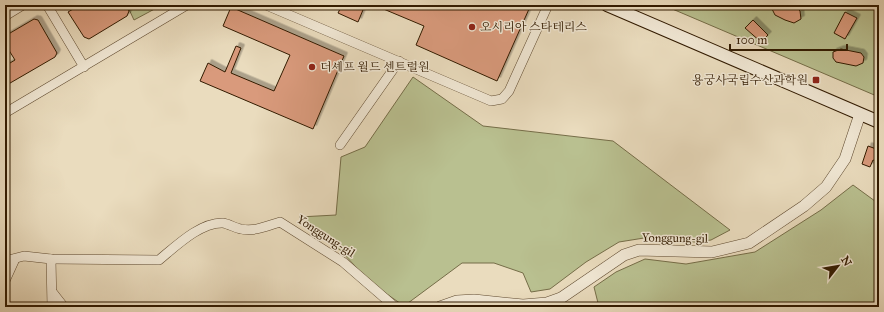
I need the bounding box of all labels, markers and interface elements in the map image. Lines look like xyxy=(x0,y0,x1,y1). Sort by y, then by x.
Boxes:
place label: 오시리아 스타테리스 xyxy=(480,20,587,34)
marker: 오시리아 스타테리스 xyxy=(467,22,477,32)
scale bar xyxy=(730,26,847,52)
text: 100 m xyxy=(736,33,767,47)
place label: 더셰프 월드 센트럴원 xyxy=(320,60,430,74)
marker: 더셰프 월드 센트럴원 xyxy=(307,62,317,72)
place label: 용궁사국립수산과학원 xyxy=(692,73,808,87)
marker: 용궁사국립수산과학원 xyxy=(811,75,821,85)
street label: Yonggung-gil xyxy=(294,212,358,261)
street label: Yonggung-gil xyxy=(642,230,709,247)
north arrow xyxy=(818,246,858,286)
text: N xyxy=(838,254,854,269)

